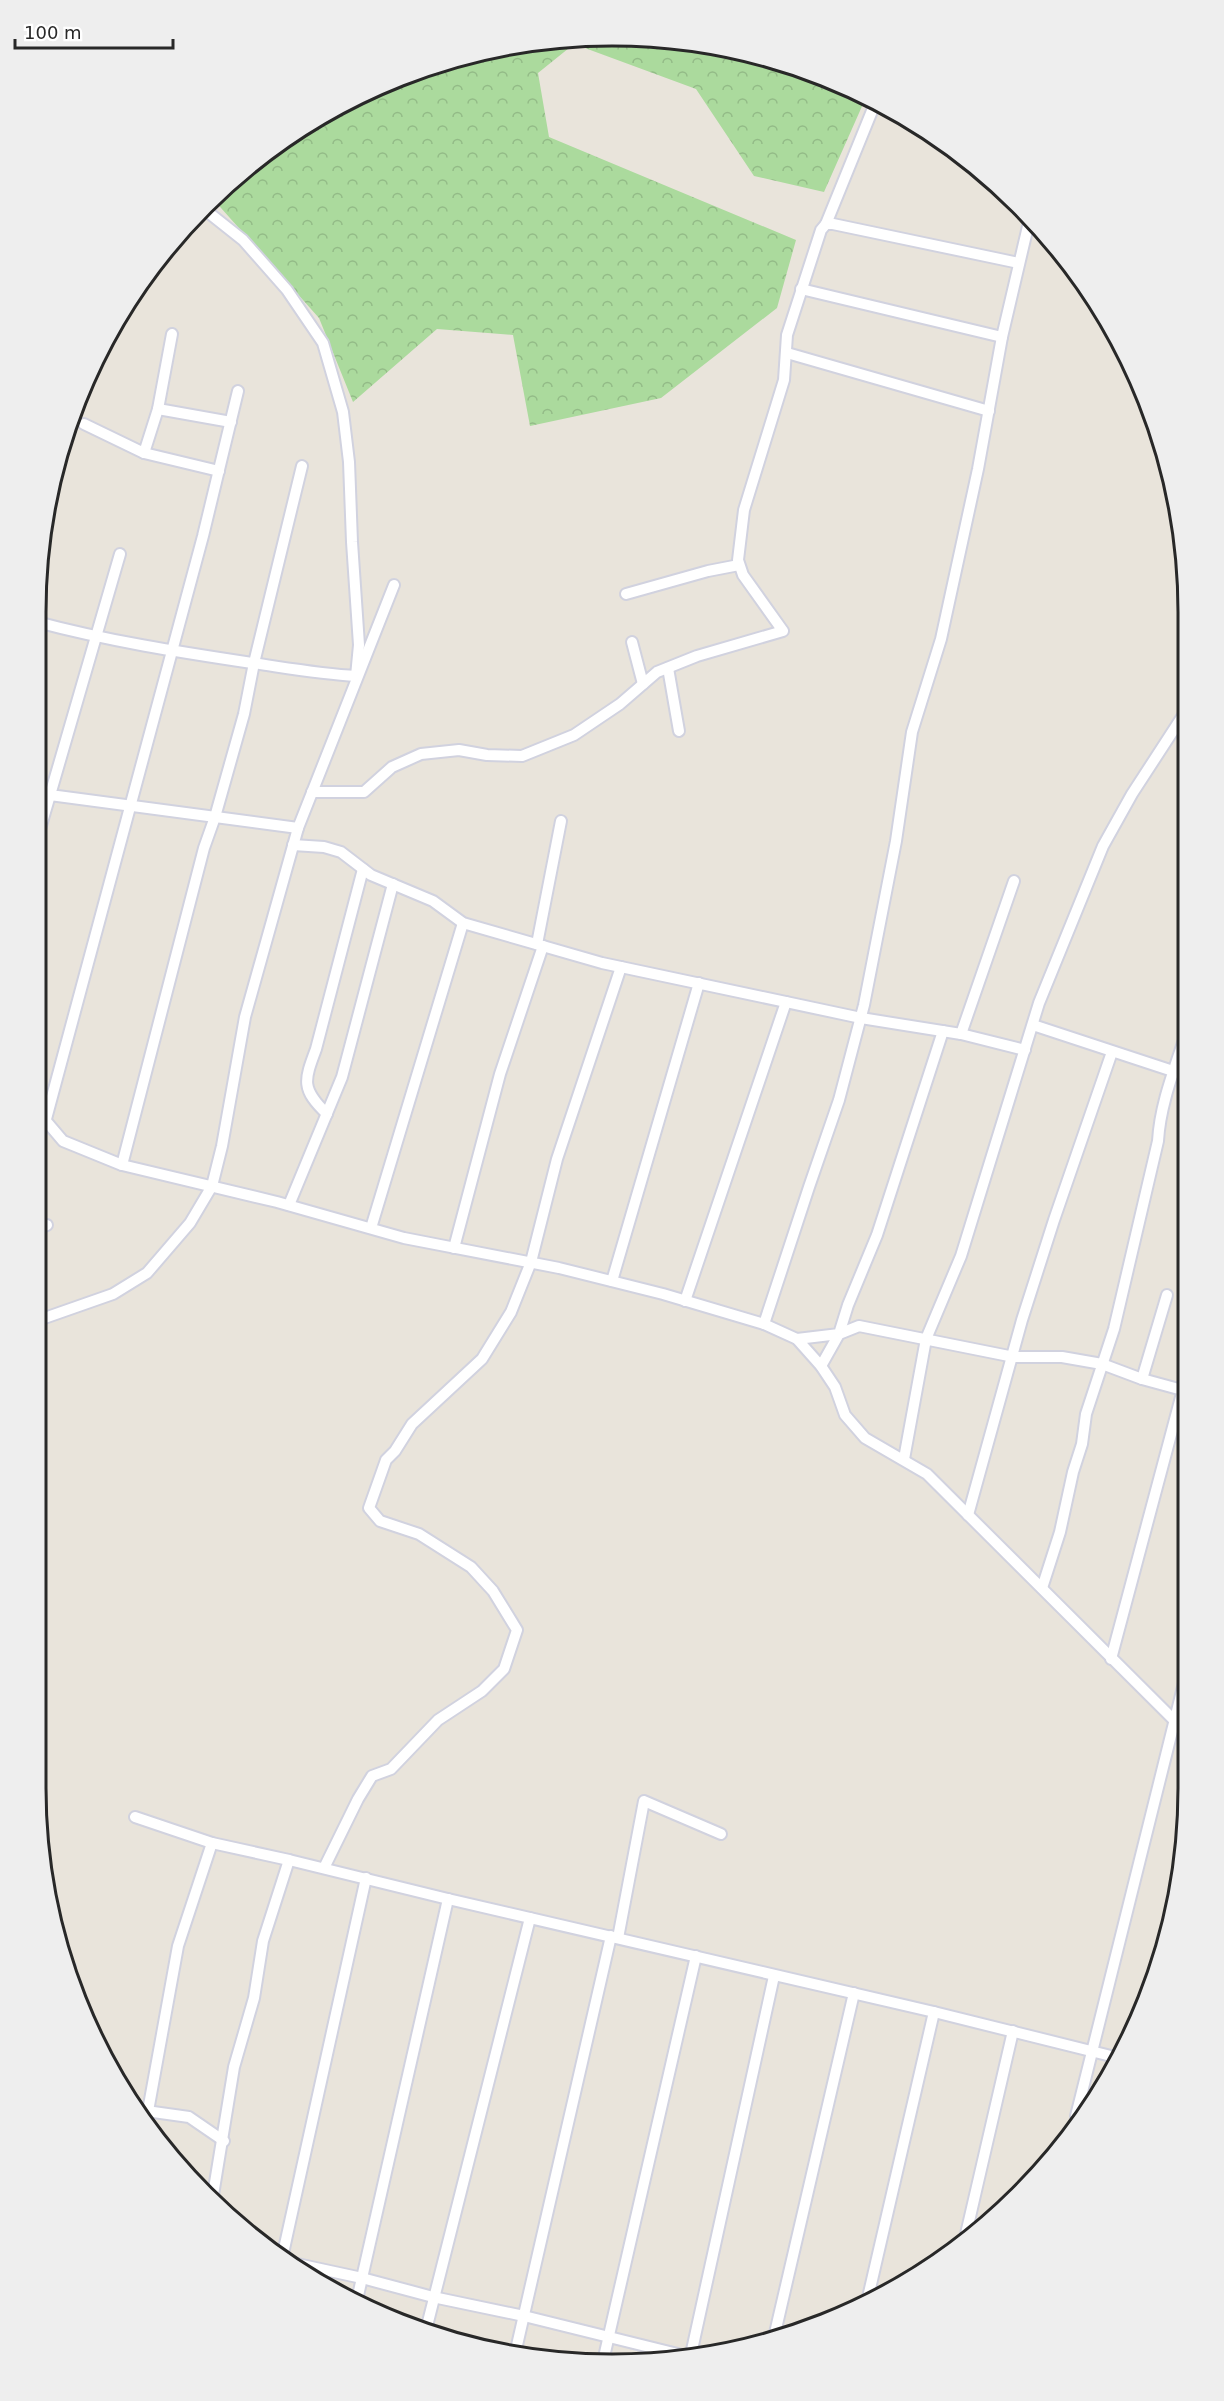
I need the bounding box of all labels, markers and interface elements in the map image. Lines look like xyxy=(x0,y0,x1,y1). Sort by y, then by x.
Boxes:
scale bar xyxy=(15,12,172,50)
text: 100 m xyxy=(24,22,82,43)

